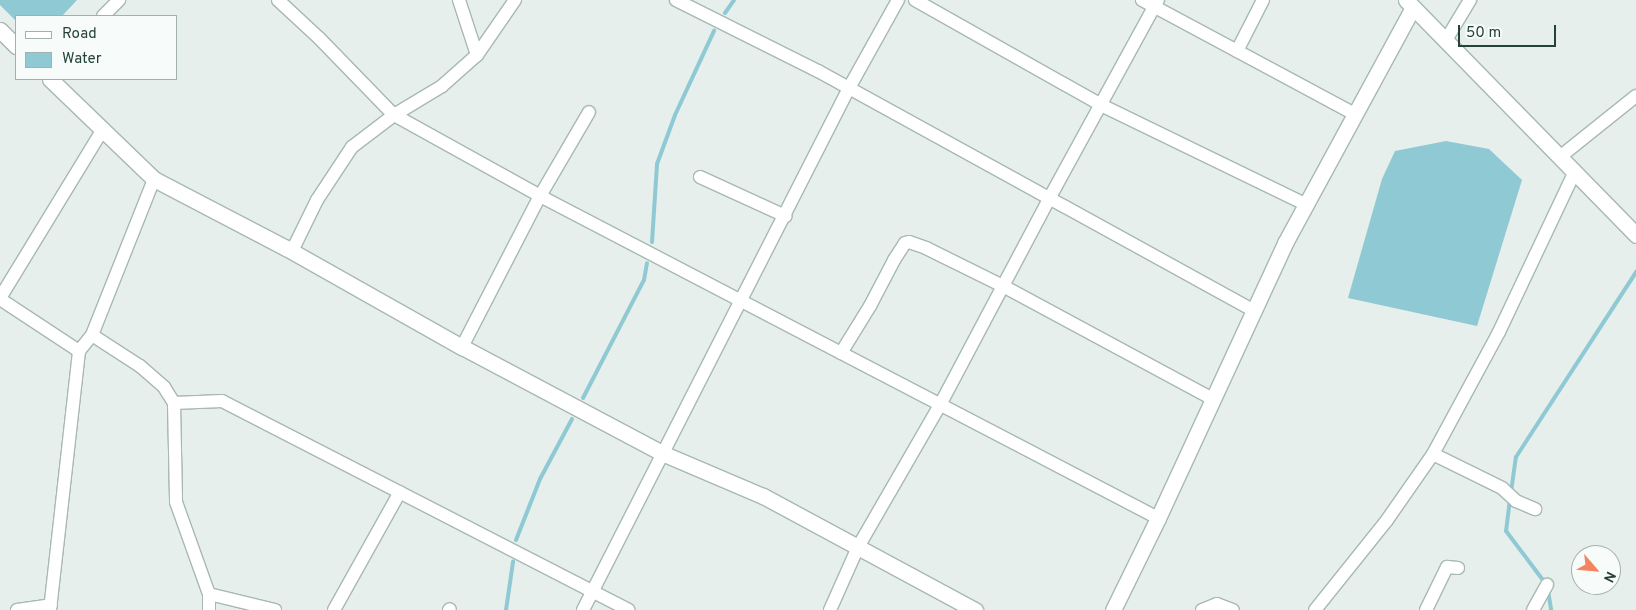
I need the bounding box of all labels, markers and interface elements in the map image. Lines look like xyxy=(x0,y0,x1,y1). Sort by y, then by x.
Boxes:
legend xyxy=(15,15,178,80)
scale bar xyxy=(1461,15,1558,47)
text: 50 m xyxy=(1466,24,1501,43)
text: Road xyxy=(62,25,97,44)
text: Water xyxy=(62,50,101,69)
north arrow xyxy=(1571,545,1621,595)
text: N xyxy=(1599,568,1619,585)

